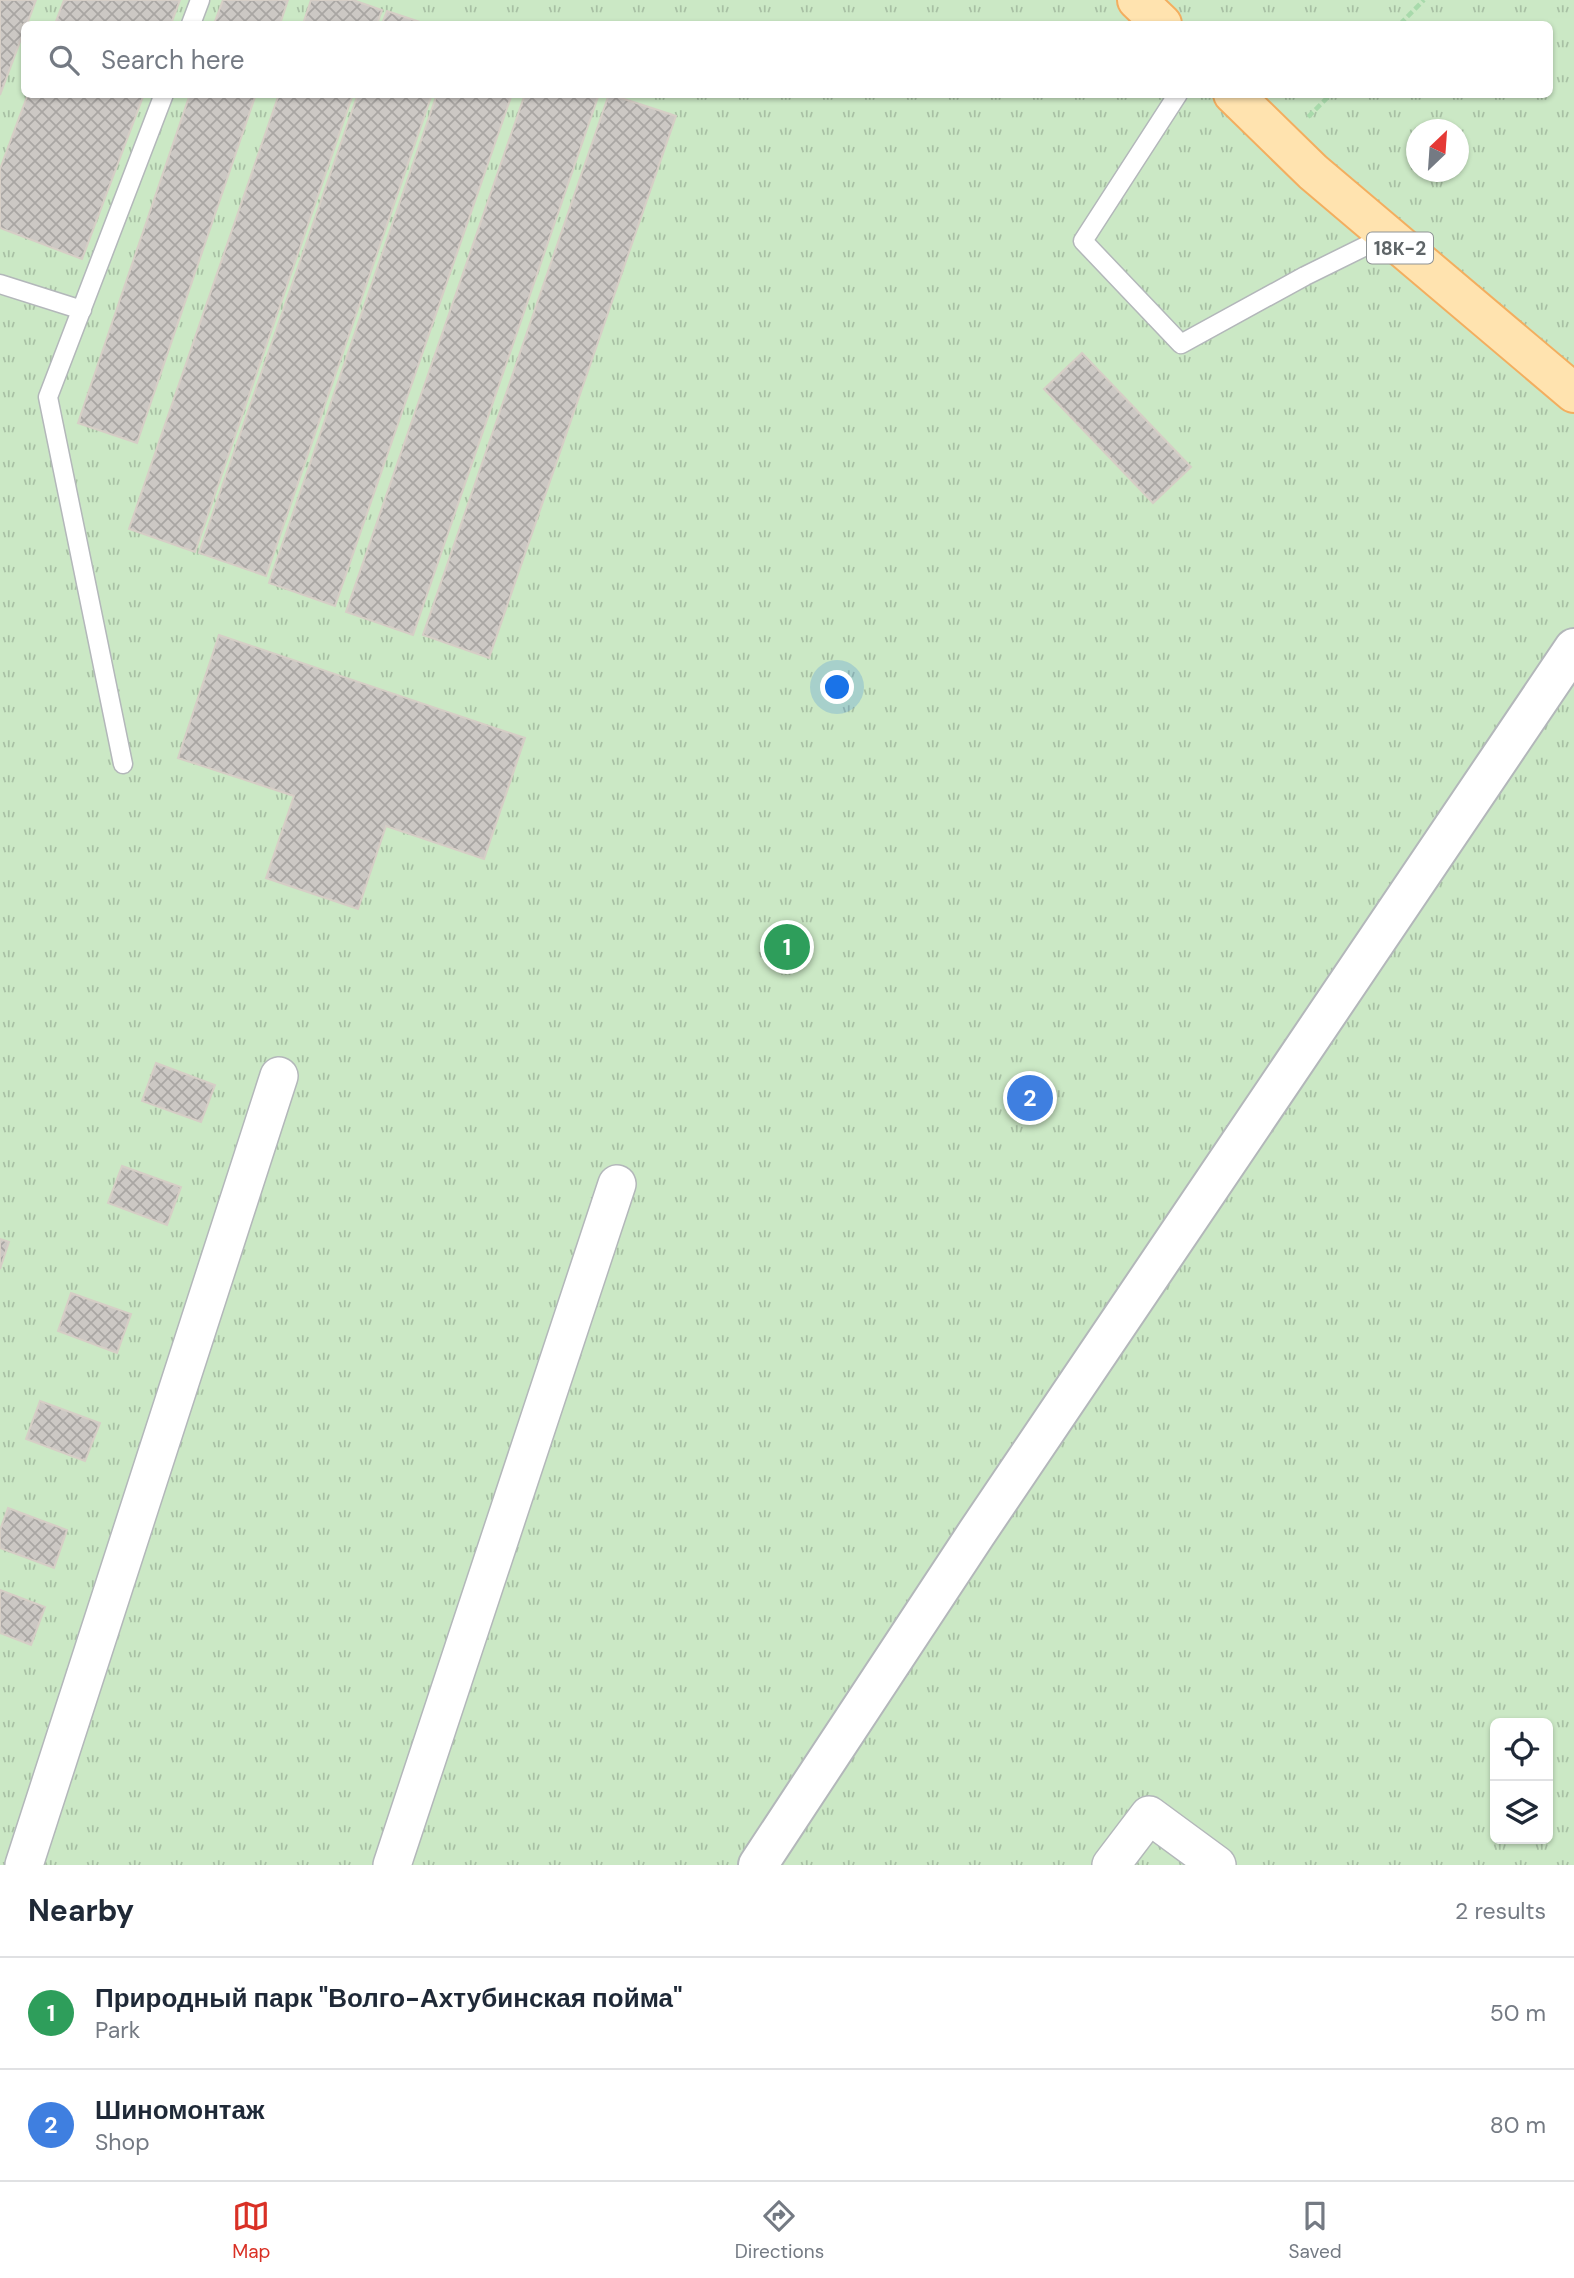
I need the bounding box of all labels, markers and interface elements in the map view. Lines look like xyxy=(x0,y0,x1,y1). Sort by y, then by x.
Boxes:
search box xyxy=(21,21,1553,98)
icon: search xyxy=(45,41,83,79)
text: Search here xyxy=(101,43,244,77)
north arrow xyxy=(1406,119,1469,182)
road number: 18К-2 xyxy=(1367,232,1433,264)
your location xyxy=(820,670,854,704)
pin: 1 xyxy=(764,921,810,973)
pin: 2 xyxy=(1007,1072,1053,1124)
map controls xyxy=(1490,1718,1553,1844)
button: locate xyxy=(1490,1718,1553,1781)
button: layers xyxy=(1490,1781,1553,1844)
text: Nearby xyxy=(28,1891,134,1930)
text: 2 results xyxy=(1455,1896,1546,1926)
text: Природный парк "Волго-Ахтубинская пойма" xyxy=(95,1981,683,2015)
text: 1 xyxy=(47,1998,55,2028)
text: 50 m xyxy=(1490,1998,1546,2028)
text: Park xyxy=(95,2015,140,2045)
text: Шиномонтаж xyxy=(95,2093,264,2127)
text: 2 xyxy=(44,2110,58,2140)
text: 80 m xyxy=(1490,2110,1546,2140)
text: Shop xyxy=(95,2127,150,2157)
tab: Map xyxy=(232,2197,270,2264)
tab: Directions xyxy=(735,2197,824,2264)
tab: Saved xyxy=(1289,2197,1342,2264)

